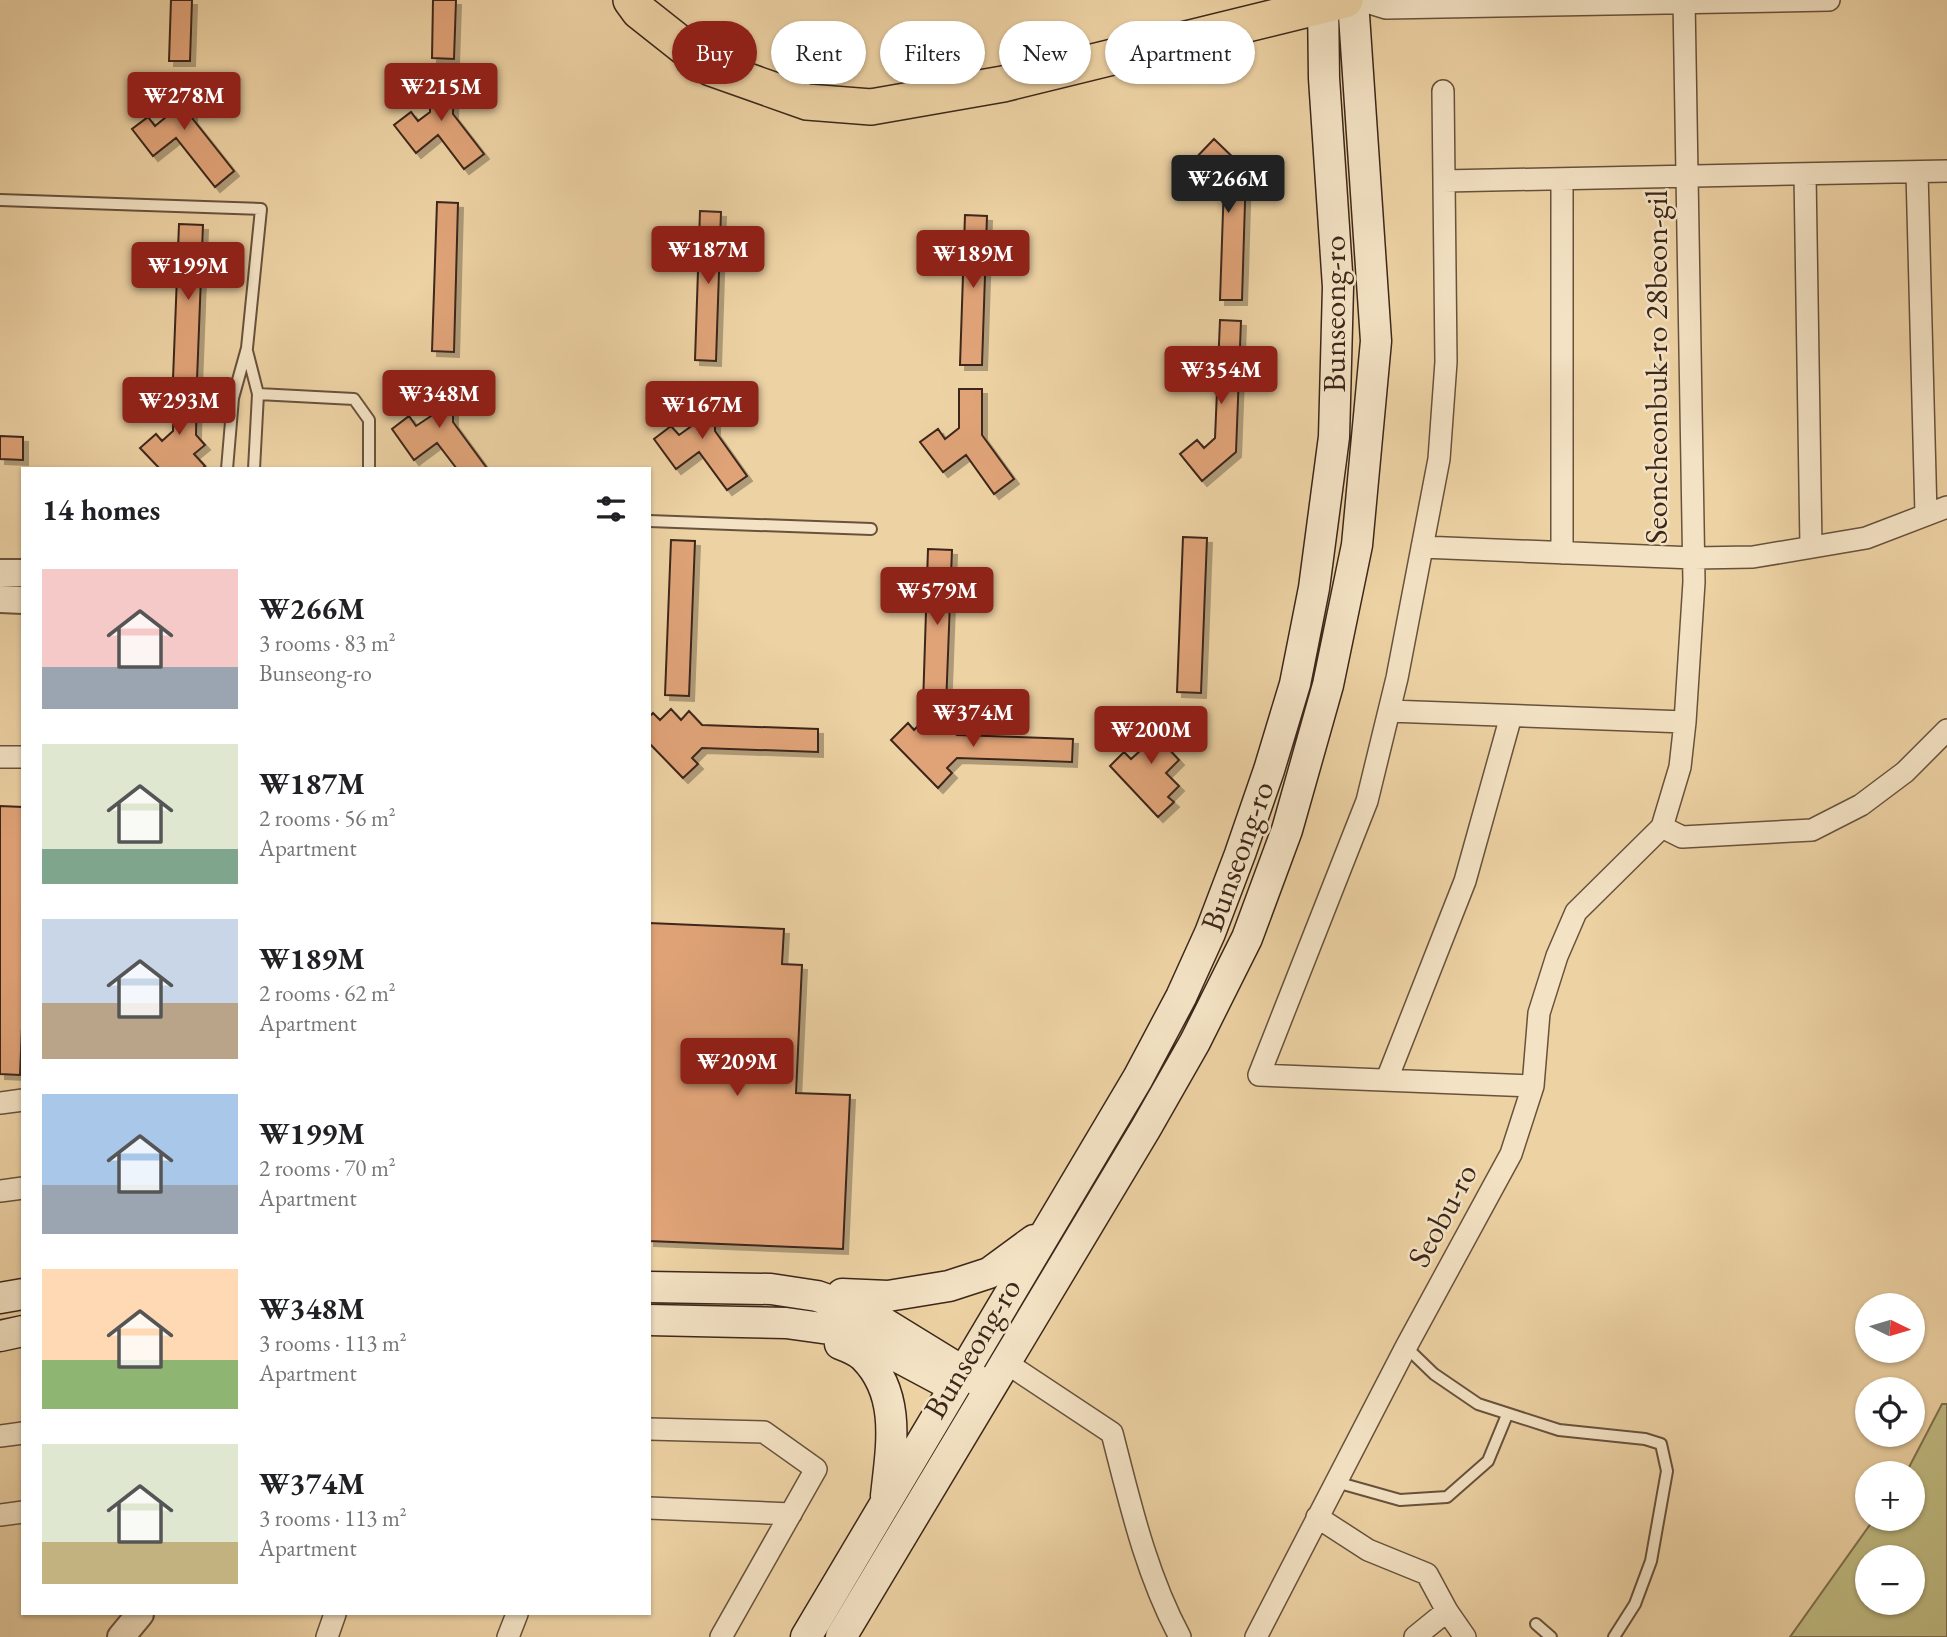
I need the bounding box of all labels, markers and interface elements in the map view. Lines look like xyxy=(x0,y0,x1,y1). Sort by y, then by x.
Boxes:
chip: Buy xyxy=(672,21,757,84)
chip: Rent xyxy=(771,21,866,84)
chip: Filters xyxy=(880,21,985,84)
chip: New xyxy=(999,21,1091,84)
chip: Apartment xyxy=(1105,21,1255,84)
pin: ₩215M xyxy=(392,64,490,123)
text: ₩215M xyxy=(400,71,482,101)
pin: ₩278M xyxy=(135,72,233,132)
text: ₩278M xyxy=(143,80,225,110)
pin: ₩266M xyxy=(1179,156,1277,215)
text: ₩266M xyxy=(1187,163,1269,193)
street label: Seoncheonbuk-ro 28beon-gil xyxy=(1635,189,1677,544)
pin: ₩187M xyxy=(659,226,757,286)
pin: ₩189M xyxy=(924,230,1022,290)
text: ₩187M xyxy=(667,234,749,264)
street label: Bunseong-ro xyxy=(1313,236,1355,393)
text: ₩189M xyxy=(932,238,1014,268)
pin: ₩199M xyxy=(139,243,237,302)
text: ₩199M xyxy=(147,250,229,280)
pin: ₩354M xyxy=(1172,346,1270,406)
text: ₩354M xyxy=(1180,354,1262,384)
pin: ₩348M xyxy=(390,370,488,430)
pin: ₩293M xyxy=(130,378,228,437)
text: ₩348M xyxy=(398,378,480,408)
pin: ₩167M xyxy=(653,382,751,441)
text: ₩293M xyxy=(138,385,220,415)
text: ₩167M xyxy=(661,389,743,419)
text: 14 homes xyxy=(42,490,160,529)
icon: filters xyxy=(592,490,630,528)
pin: ₩579M xyxy=(888,568,986,627)
text: ₩579M xyxy=(896,575,978,605)
text: ₩266M xyxy=(259,589,365,628)
icon: home xyxy=(98,597,182,681)
text: 3 rooms · 83 m² xyxy=(259,628,396,658)
text: Bunseong-ro xyxy=(259,658,372,688)
pin: ₩374M xyxy=(924,690,1022,749)
text: ₩374M xyxy=(932,697,1014,727)
pin: ₩200M xyxy=(1102,706,1200,766)
text: ₩200M xyxy=(1110,714,1192,744)
text: ₩187M xyxy=(259,764,365,803)
icon: home xyxy=(98,772,182,856)
street label: Bunseong-ro xyxy=(1190,775,1284,937)
text: 2 rooms · 56 m² xyxy=(259,803,396,833)
text: Apartment xyxy=(259,833,357,863)
text: ₩189M xyxy=(259,939,365,978)
icon: home xyxy=(98,947,182,1031)
text: 2 rooms · 62 m² xyxy=(259,978,396,1008)
text: Apartment xyxy=(259,1008,357,1038)
pin: ₩209M xyxy=(688,1038,786,1098)
text: ₩209M xyxy=(696,1046,778,1076)
text: ₩199M xyxy=(259,1114,365,1153)
icon: home xyxy=(98,1122,182,1206)
text: 2 rooms · 70 m² xyxy=(259,1153,396,1183)
street label: Seobu-ro xyxy=(1397,1156,1487,1274)
text: Apartment xyxy=(259,1183,357,1213)
street label: Bunseong-ro xyxy=(914,1270,1030,1426)
text: ₩348M xyxy=(259,1289,365,1328)
north arrow xyxy=(1855,1293,1925,1363)
map controls xyxy=(1855,1293,1925,1615)
icon: home xyxy=(98,1297,182,1381)
text: 3 rooms · 113 m² xyxy=(259,1328,407,1358)
text: Apartment xyxy=(259,1358,357,1388)
button: locate xyxy=(1855,1377,1925,1447)
button: + xyxy=(1855,1461,1925,1531)
text: ₩374M xyxy=(259,1464,365,1503)
icon: home xyxy=(98,1472,182,1556)
text: 3 rooms · 113 m² xyxy=(259,1503,407,1533)
text: Apartment xyxy=(259,1533,357,1563)
button: − xyxy=(1855,1545,1925,1615)

